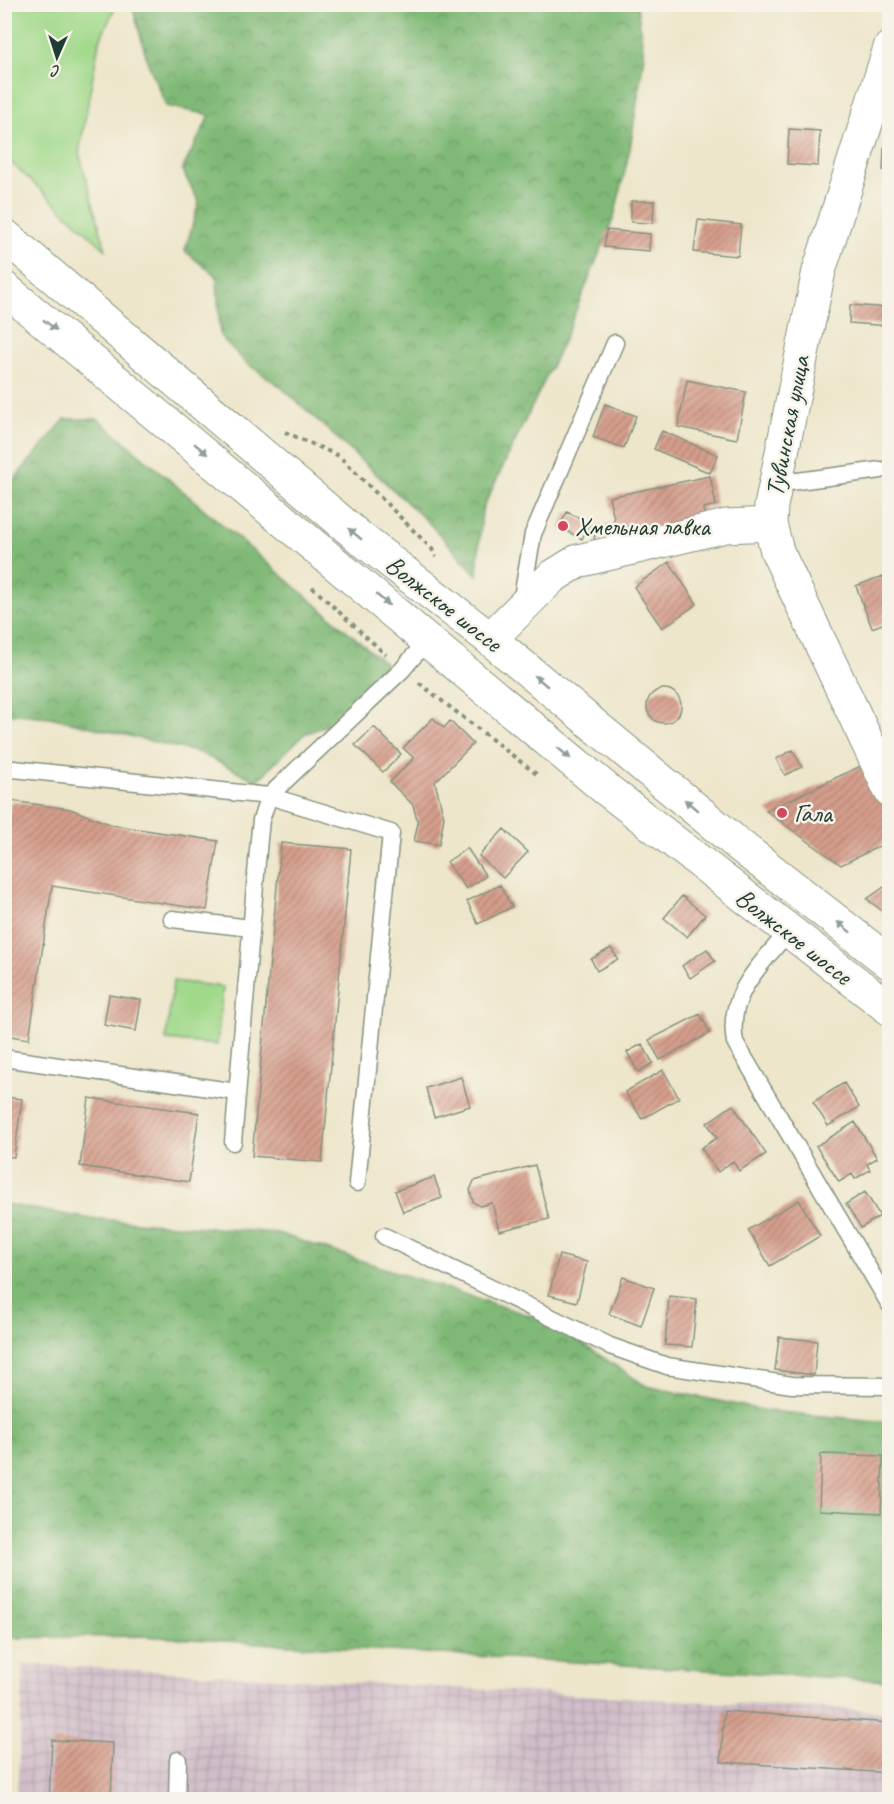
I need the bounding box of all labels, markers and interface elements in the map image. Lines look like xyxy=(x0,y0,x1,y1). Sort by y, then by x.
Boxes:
north arrow xyxy=(27,27,87,87)
text: С xyxy=(50,61,61,81)
one-way arrow xyxy=(43,318,58,330)
street label: Тувинская улица xyxy=(758,351,818,499)
one-way arrow xyxy=(193,442,208,455)
place label: Хмельная лавка xyxy=(575,510,711,543)
marker: Хмельная лавка xyxy=(556,519,570,533)
one-way arrow xyxy=(347,527,363,540)
street label: Волжское шоссе xyxy=(379,548,510,660)
one-way arrow xyxy=(375,594,391,607)
one-way arrow xyxy=(534,675,549,688)
one-way arrow xyxy=(556,746,571,759)
place label: Гала xyxy=(794,797,834,830)
one-way arrow xyxy=(684,799,699,812)
marker: Гала xyxy=(775,806,789,820)
street label: Волжское шоссе xyxy=(729,881,860,993)
one-way arrow xyxy=(836,921,851,933)

